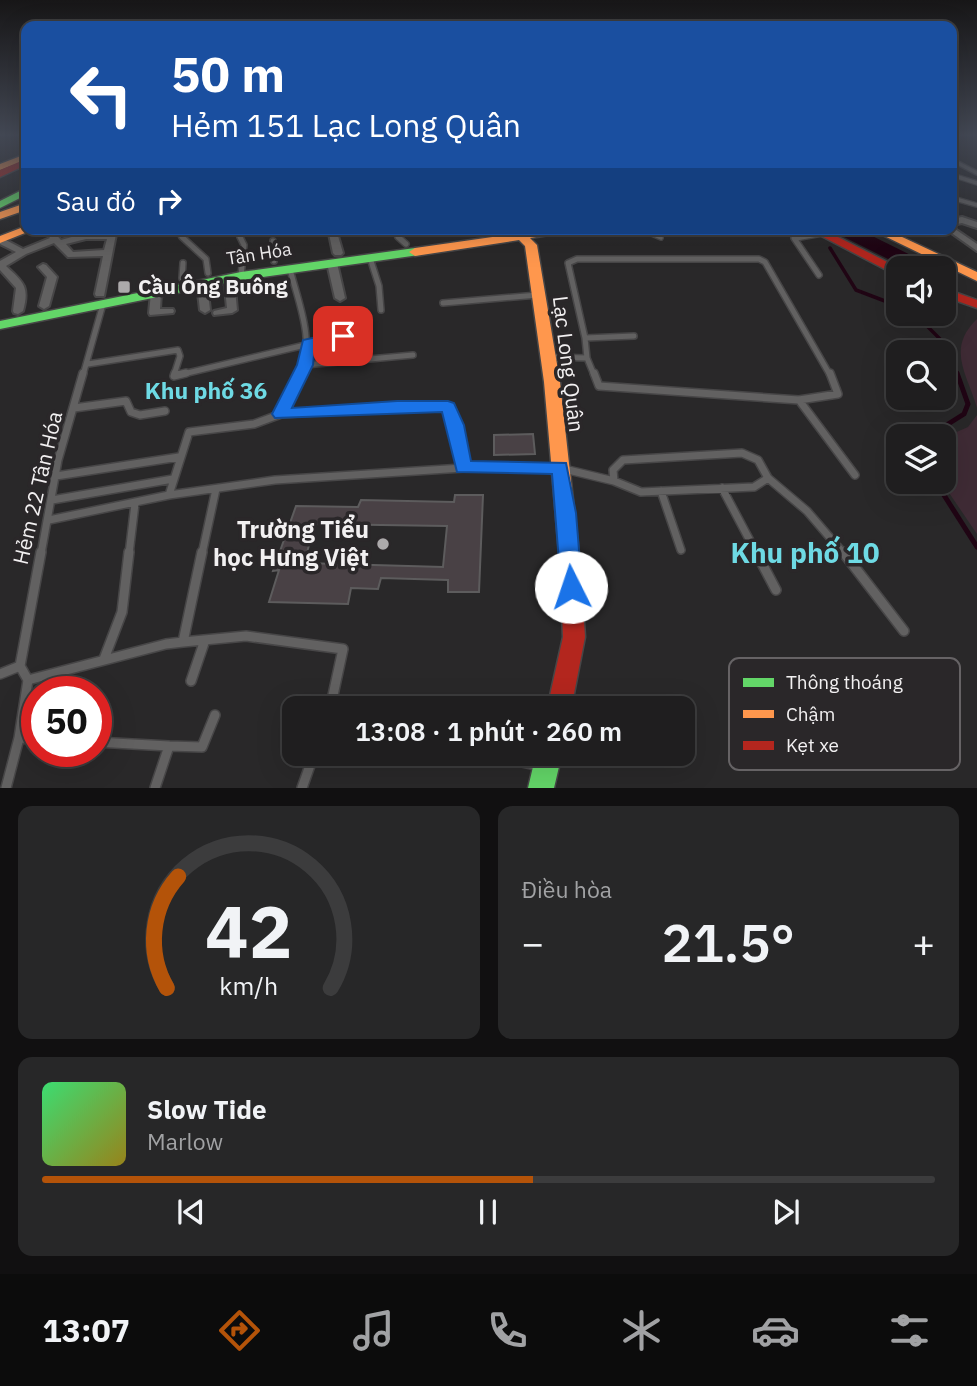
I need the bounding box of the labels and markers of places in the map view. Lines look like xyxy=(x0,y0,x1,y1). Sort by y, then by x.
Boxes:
place label: Cầu Ông Buông xyxy=(138,272,288,300)
marker: Cầu Ông Buông xyxy=(116,279,132,295)
pin xyxy=(313,306,373,366)
place label: Trường Tiểu học Hưng Việt xyxy=(213,513,369,573)
marker: Trường Tiểu học Hưng Việt xyxy=(375,536,391,552)

